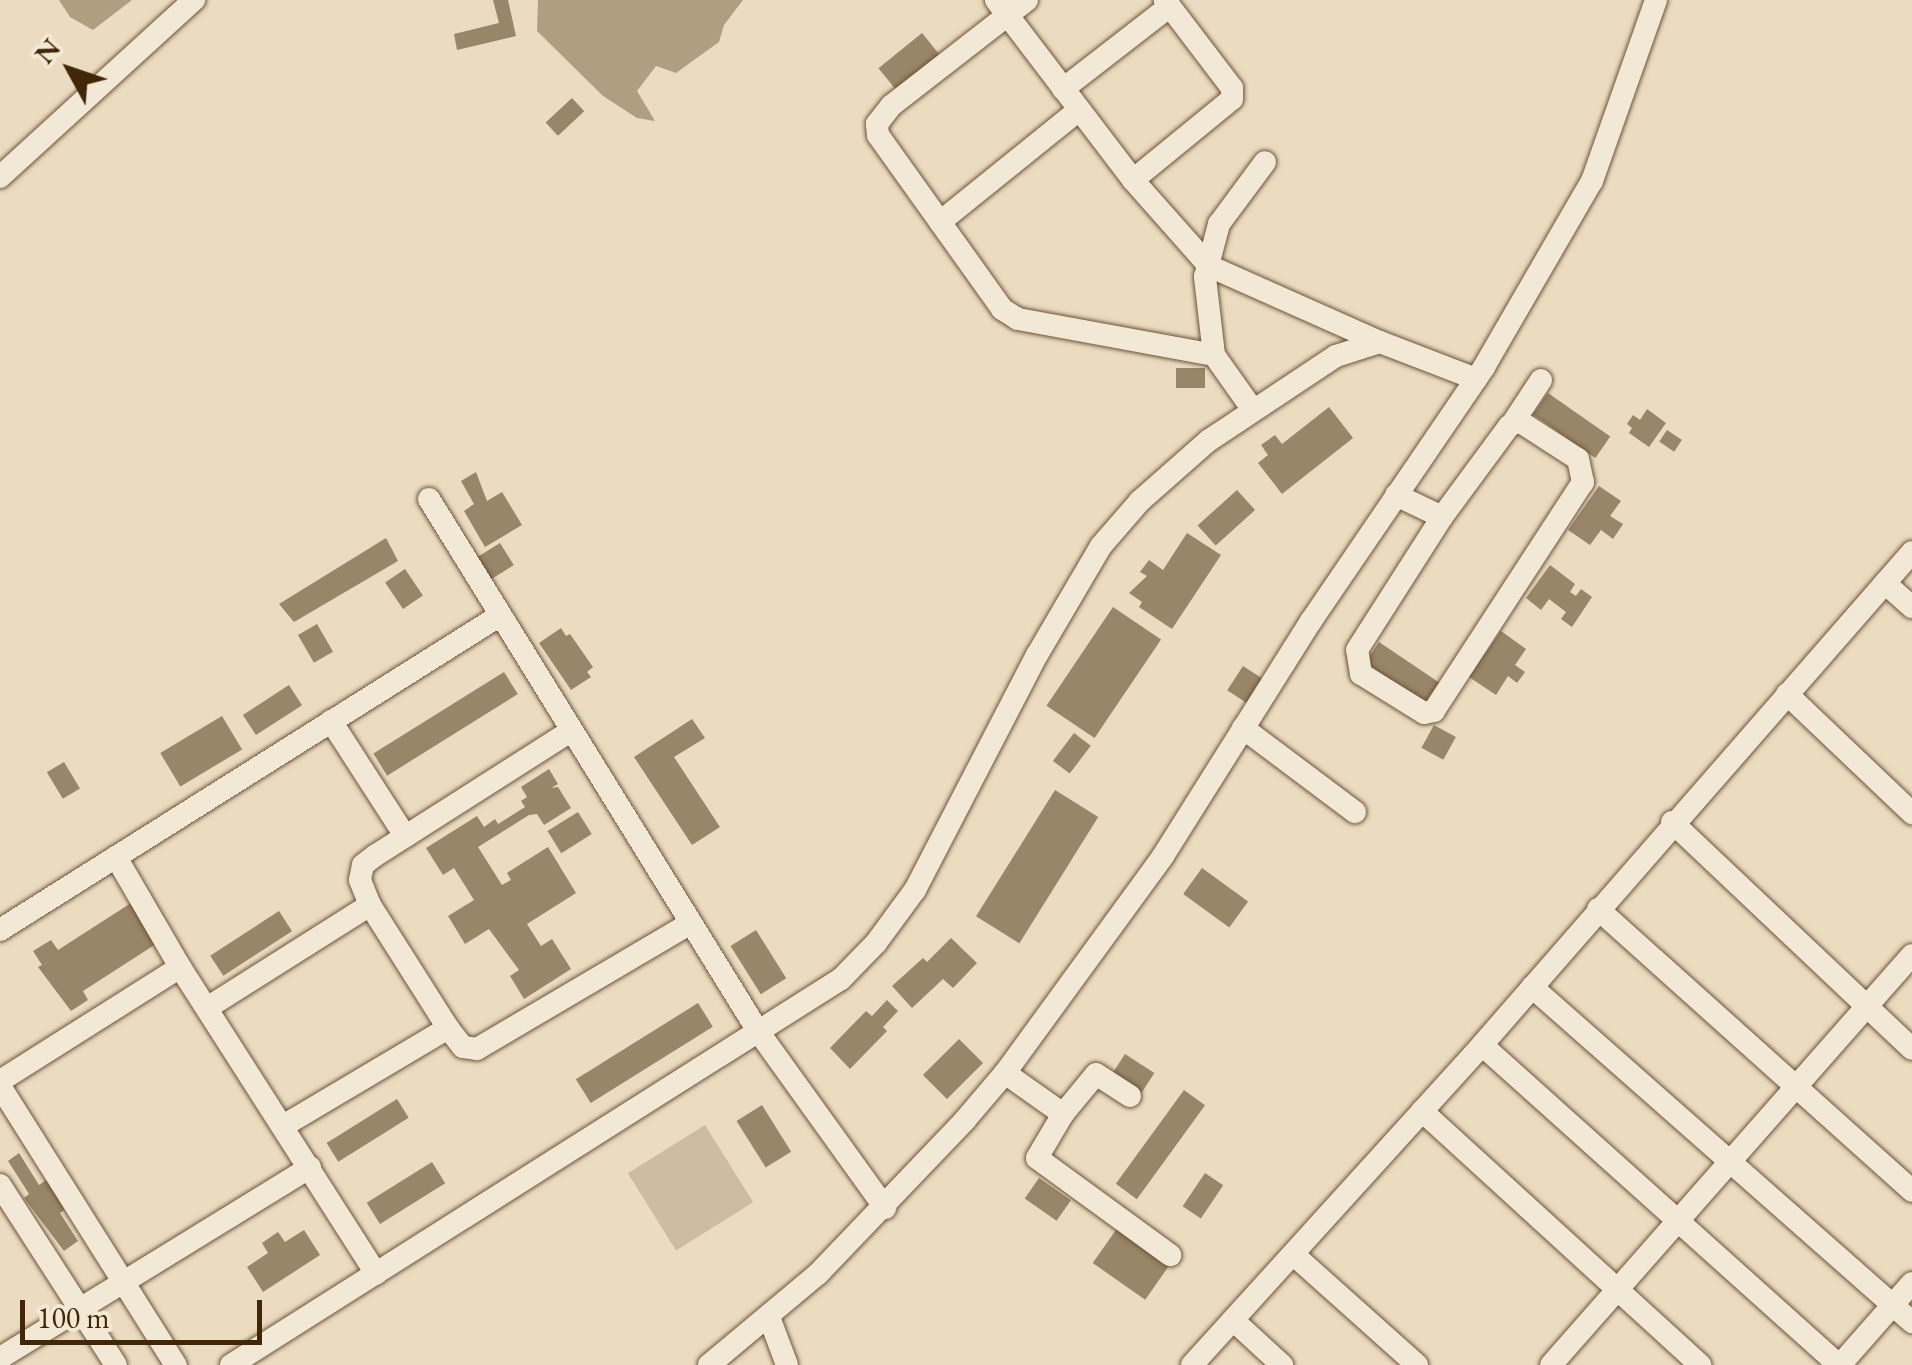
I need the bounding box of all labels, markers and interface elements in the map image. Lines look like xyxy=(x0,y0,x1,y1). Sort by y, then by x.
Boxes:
north arrow xyxy=(20,20,120,120)
text: N xyxy=(26,30,68,71)
scale bar xyxy=(25,1280,268,1342)
text: 100 m xyxy=(37,1298,110,1337)

